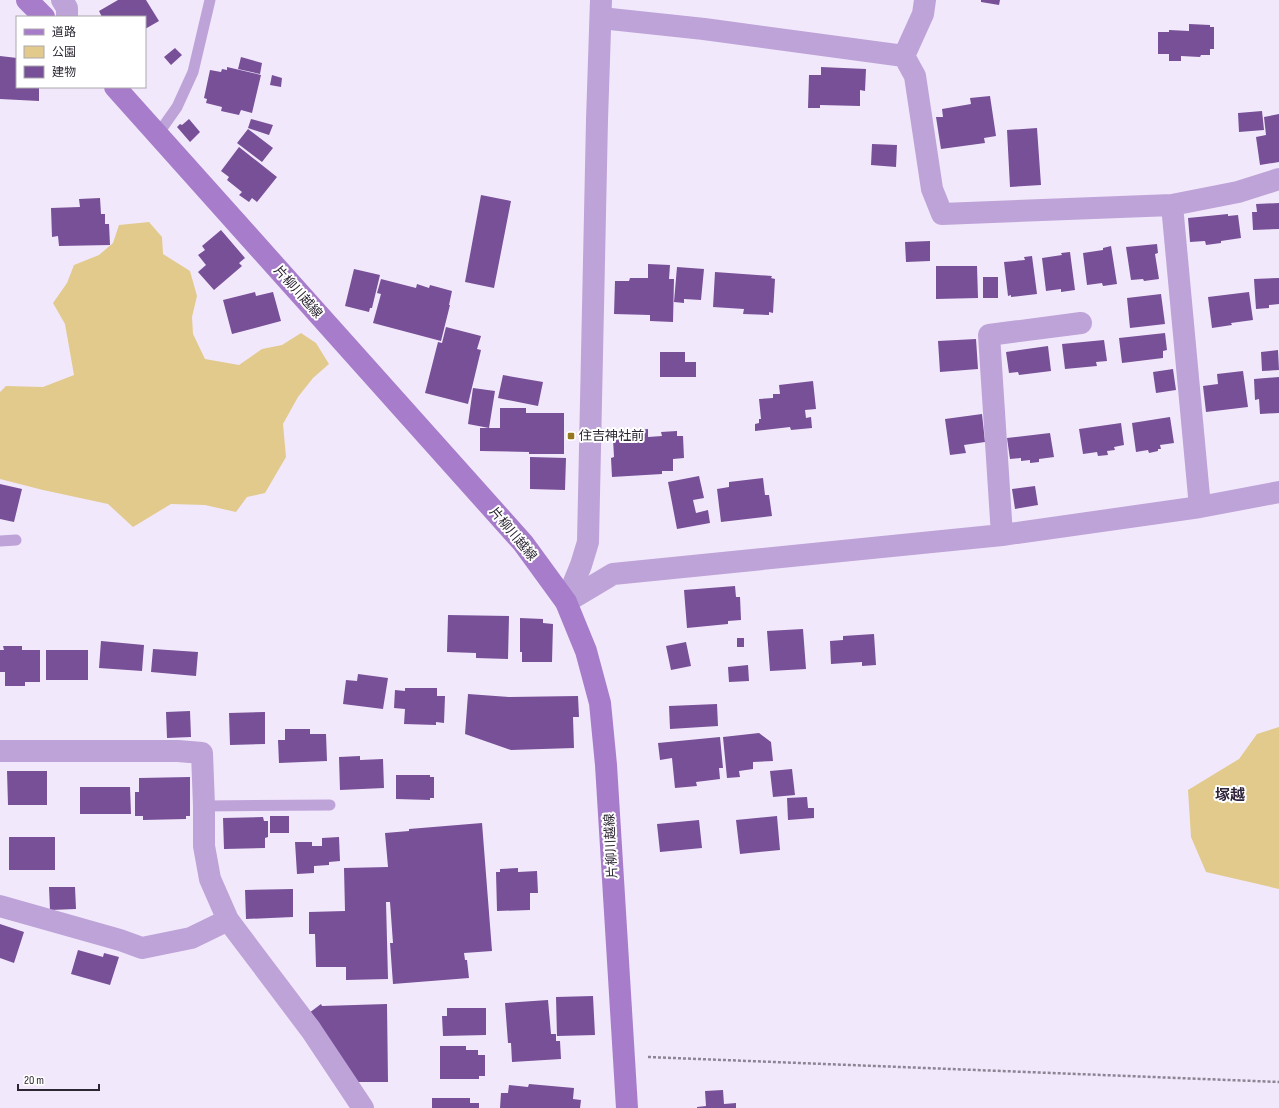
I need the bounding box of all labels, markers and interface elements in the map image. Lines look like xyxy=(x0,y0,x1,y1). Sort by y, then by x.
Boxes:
legend xyxy=(16,16,146,88)
text: 道路 xyxy=(52,25,76,40)
text: 公園 xyxy=(52,45,76,60)
text: 建物 xyxy=(52,65,76,80)
street label: 片柳川越線 xyxy=(270,262,326,322)
place label: 住吉神社前 xyxy=(579,428,644,444)
marker: 住吉神社前 xyxy=(566,431,576,441)
street label: 片柳川越線 xyxy=(486,504,540,564)
district label: 塚越 xyxy=(1215,786,1245,805)
street label: 片柳川越線 xyxy=(601,813,621,879)
scale bar xyxy=(18,1066,99,1092)
text: 20 m xyxy=(24,1073,44,1088)

